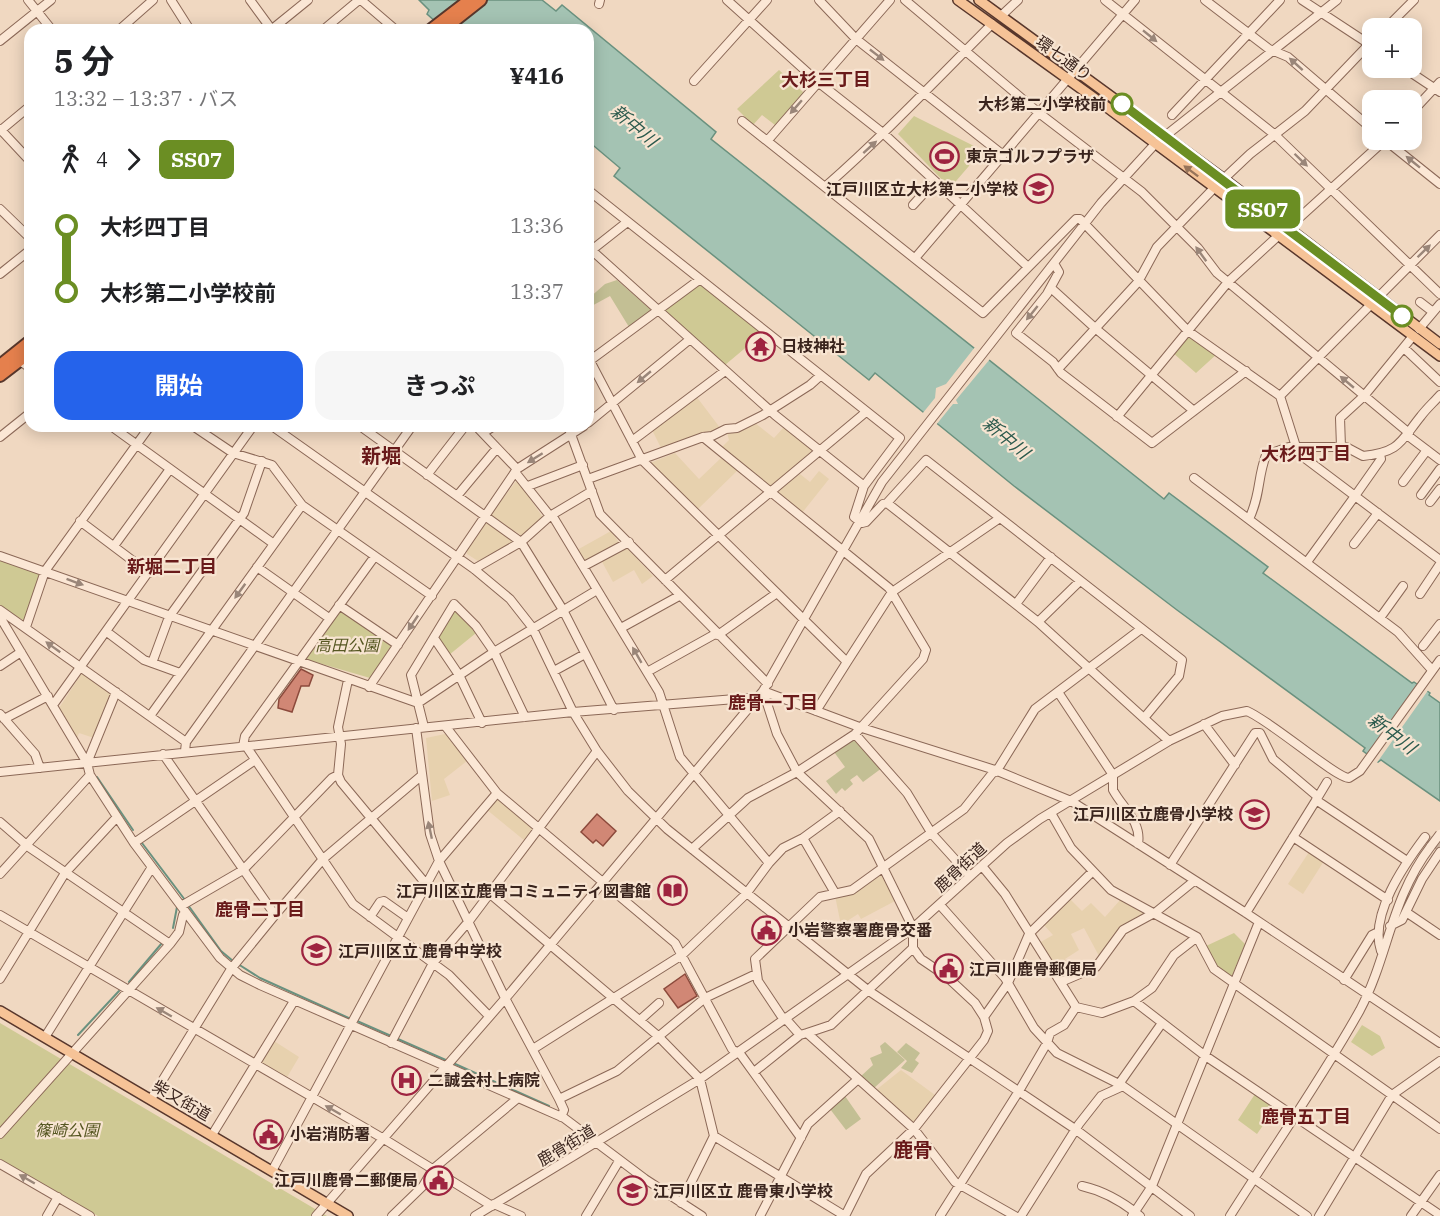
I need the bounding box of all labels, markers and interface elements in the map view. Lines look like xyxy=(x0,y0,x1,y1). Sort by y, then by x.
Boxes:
map controls xyxy=(1362,18,1422,150)
button: + xyxy=(1362,18,1422,78)
one-way arrow xyxy=(1143,30,1158,42)
street label: 環七通り xyxy=(1032,31,1096,85)
text: 5 分 xyxy=(54,39,114,82)
one-way arrow xyxy=(869,48,884,60)
one-way arrow xyxy=(1289,58,1304,71)
text: ¥416 xyxy=(509,61,564,90)
district label: 大杉三丁目 xyxy=(781,68,871,91)
text: 13:32 – 13:37 · バス xyxy=(54,85,238,112)
button: − xyxy=(1362,90,1422,150)
marker: 大杉第二小学校前 xyxy=(1111,93,1133,115)
place label: 大杉第二小学校前 xyxy=(978,94,1106,114)
water label: 新中川 xyxy=(606,99,664,153)
one-way arrow xyxy=(790,99,803,114)
sports icon: 東京ゴルフプラザ xyxy=(929,140,961,172)
one-way arrow xyxy=(862,141,877,154)
icon: walk xyxy=(54,143,87,176)
icon: forward xyxy=(117,143,150,176)
text: SS07 xyxy=(171,145,222,173)
text: 4 xyxy=(96,146,108,173)
place label: 東京ゴルフプラザ xyxy=(966,146,1094,166)
one-way arrow xyxy=(1293,153,1307,167)
one-way arrow xyxy=(1405,156,1420,169)
one-way arrow xyxy=(1183,164,1199,177)
school or university icon: 江戸川区立大杉第二小学校 xyxy=(1023,173,1055,205)
place label: 江戸川区立大杉第二小学校 xyxy=(826,179,1018,199)
line badge: SS07 xyxy=(1221,190,1305,228)
text: SS07 xyxy=(1237,195,1289,223)
text: 大杉四丁目 xyxy=(100,212,210,241)
text: 13:36 xyxy=(510,212,564,239)
one-way arrow xyxy=(1416,244,1431,258)
one-way arrow xyxy=(1195,246,1207,262)
text: 大杉第二小学校前 xyxy=(100,278,276,307)
text: 13:37 xyxy=(510,278,564,305)
one-way arrow xyxy=(1025,305,1038,321)
unlabelled marker xyxy=(1391,305,1413,327)
temple icon: 日枝神社 xyxy=(744,330,776,362)
place label: 日枝神社 xyxy=(781,336,845,356)
button: 開始 xyxy=(54,351,303,420)
button: きっぷ xyxy=(315,351,564,420)
one-way arrow xyxy=(636,371,652,384)
one-way arrow xyxy=(1339,376,1355,389)
water label: 新中川 xyxy=(978,411,1036,465)
district label: 新堀 xyxy=(361,442,401,469)
district label: 大杉四丁目 xyxy=(1261,442,1351,465)
one-way arrow xyxy=(527,452,543,463)
district label: 新堀二丁目 xyxy=(127,555,217,578)
one-way arrow xyxy=(66,578,84,587)
one-way arrow xyxy=(234,584,246,599)
one-way arrow xyxy=(408,615,419,631)
park label: 高田公園 xyxy=(315,635,381,655)
one-way arrow xyxy=(46,641,61,653)
one-way arrow xyxy=(632,646,642,663)
district label: 鹿骨一丁目 xyxy=(728,691,818,714)
water label: 新中川 xyxy=(1364,708,1422,760)
school or university icon: 江戸川区立鹿骨小学校 xyxy=(1238,798,1270,830)
place label: 江戸川区立鹿骨小学校 xyxy=(1073,804,1233,824)
one-way arrow xyxy=(425,820,434,839)
street label: 鹿骨街道 xyxy=(930,838,990,896)
library icon: 江戸川区立鹿骨コミュニティ図書館 xyxy=(656,875,688,907)
place label: 江戸川区立鹿骨コミュニティ図書館 xyxy=(396,881,651,901)
district label: 鹿骨二丁目 xyxy=(215,898,305,921)
public building icon: 小岩警察署鹿骨交番 xyxy=(751,914,783,946)
place label: 小岩警察署鹿骨交番 xyxy=(788,920,932,940)
school or university icon: 江戸川区立 鹿骨中学校 xyxy=(301,935,333,967)
place label: 江戸川区立 鹿骨中学校 xyxy=(338,941,502,961)
public building icon: 江戸川鹿骨郵便局 xyxy=(932,953,964,985)
place label: 江戸川鹿骨郵便局 xyxy=(969,959,1097,979)
one-way arrow xyxy=(156,1007,173,1017)
hospital icon: 二誠会村上病院 xyxy=(391,1064,423,1096)
place label: 二誠会村上病院 xyxy=(428,1070,540,1090)
street label: 柴又街道 xyxy=(149,1075,215,1125)
one-way arrow xyxy=(324,1105,341,1115)
district label: 鹿骨五丁目 xyxy=(1261,1105,1351,1128)
public building icon: 小岩消防署 xyxy=(253,1118,285,1150)
park label: 篠崎公園 xyxy=(35,1120,101,1140)
street label: 鹿骨街道 xyxy=(533,1120,599,1170)
place label: 小岩消防署 xyxy=(290,1124,370,1144)
district label: 鹿骨 xyxy=(893,1136,933,1163)
public building icon: 江戸川鹿骨二郵便局 xyxy=(423,1164,455,1196)
place label: 江戸川鹿骨二郵便局 xyxy=(274,1170,418,1190)
one-way arrow xyxy=(18,1174,35,1184)
school or university icon: 江戸川区立 鹿骨東小学校 xyxy=(616,1175,648,1207)
place label: 江戸川区立 鹿骨東小学校 xyxy=(653,1181,833,1201)

